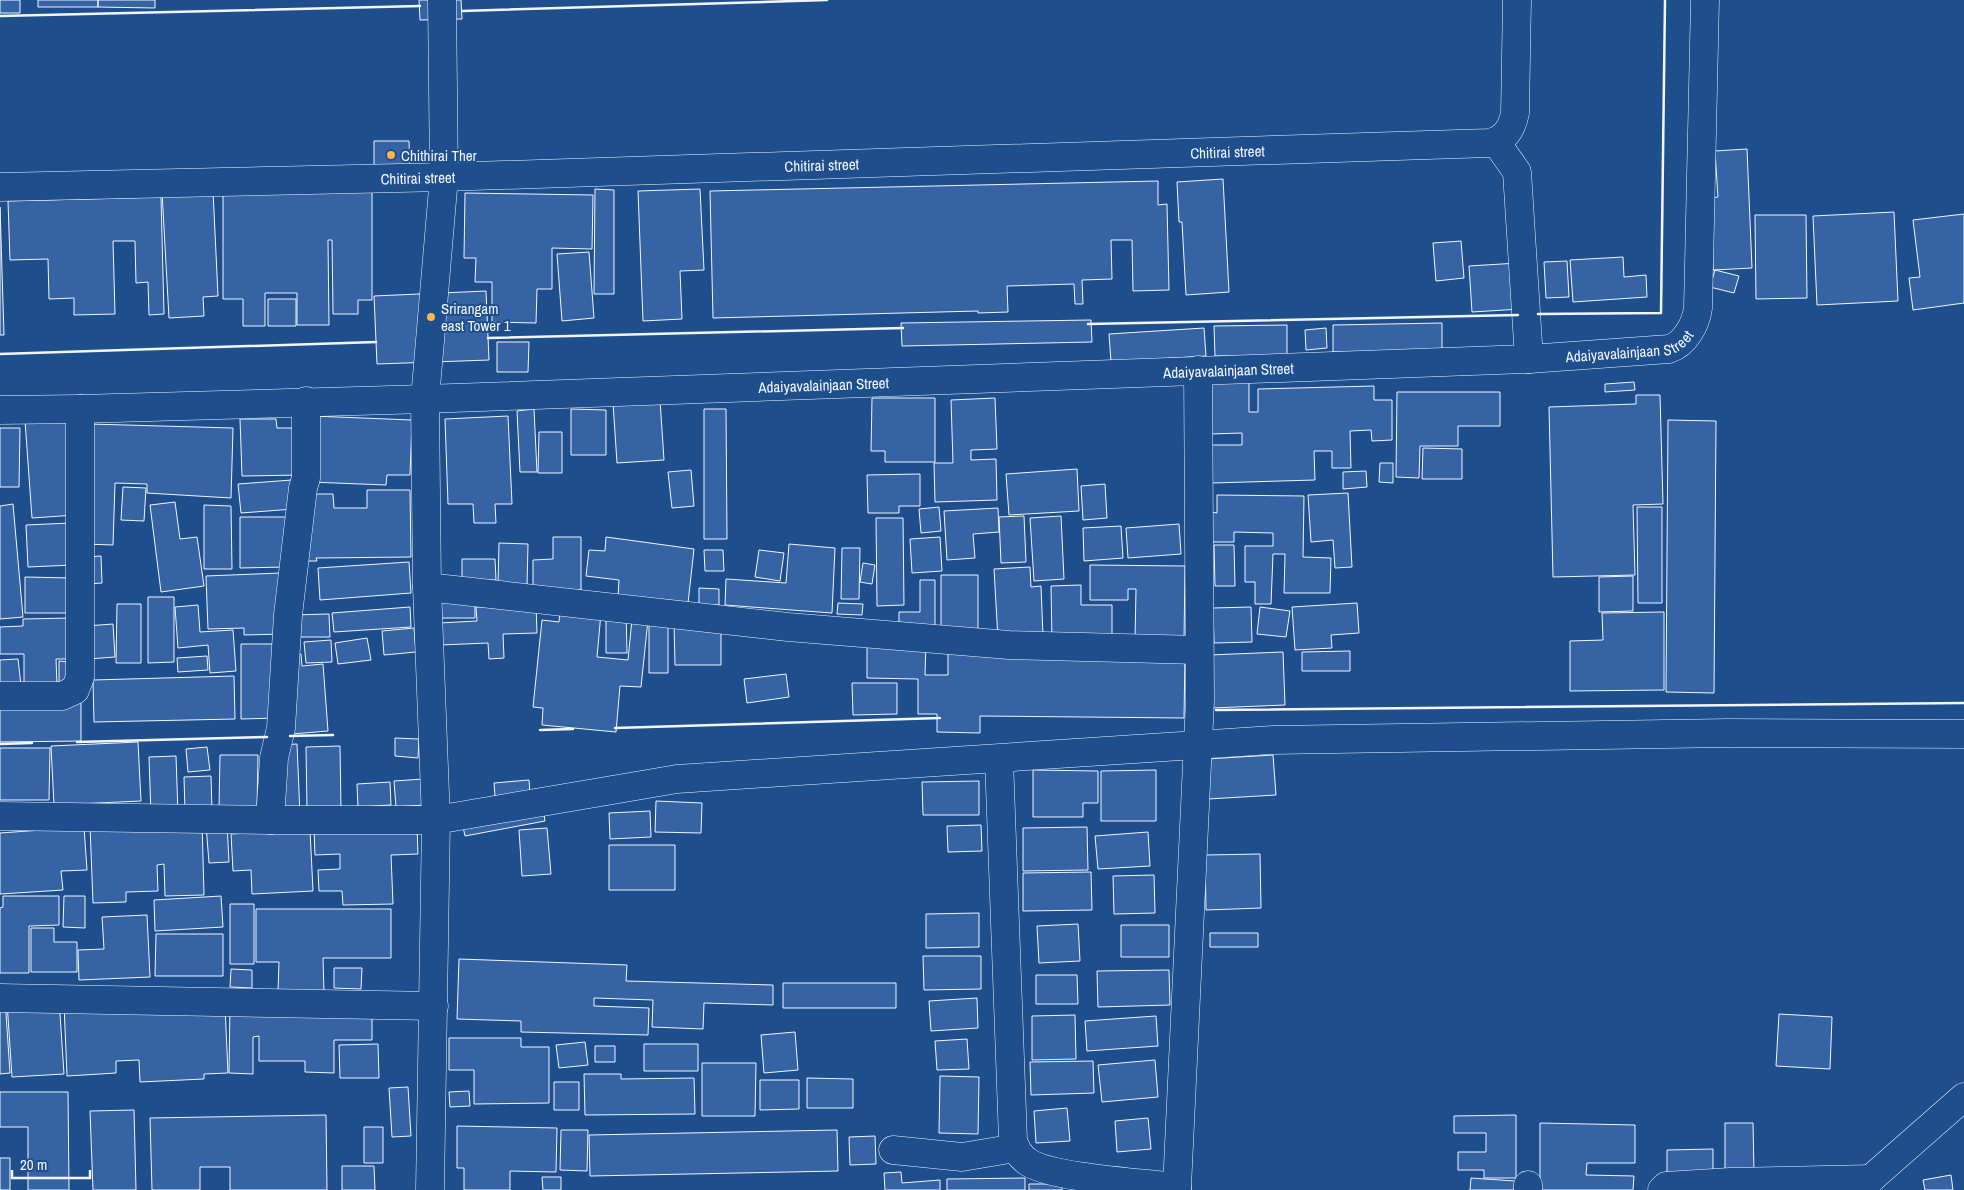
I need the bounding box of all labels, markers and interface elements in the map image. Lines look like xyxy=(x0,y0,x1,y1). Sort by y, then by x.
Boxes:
street label: Chitirai street xyxy=(1190,140,1266,163)
place label: Chithirai Ther xyxy=(401,145,477,166)
marker: Chithirai Ther xyxy=(385,149,397,161)
street label: Chitirai street xyxy=(784,153,860,176)
street label: Chitirai street xyxy=(380,166,456,189)
place label: Srirangam east Tower 1 xyxy=(441,298,511,336)
marker: Srirangam east Tower 1 xyxy=(425,311,437,323)
street label: Adaiyavalainjaan Street xyxy=(1564,325,1698,367)
street label: Adaiyavalainjaan Street xyxy=(1162,357,1295,383)
street label: Adaiyavalainjaan Street xyxy=(757,372,890,397)
scale bar xyxy=(12,1148,90,1180)
text: 20 m xyxy=(20,1154,47,1175)

